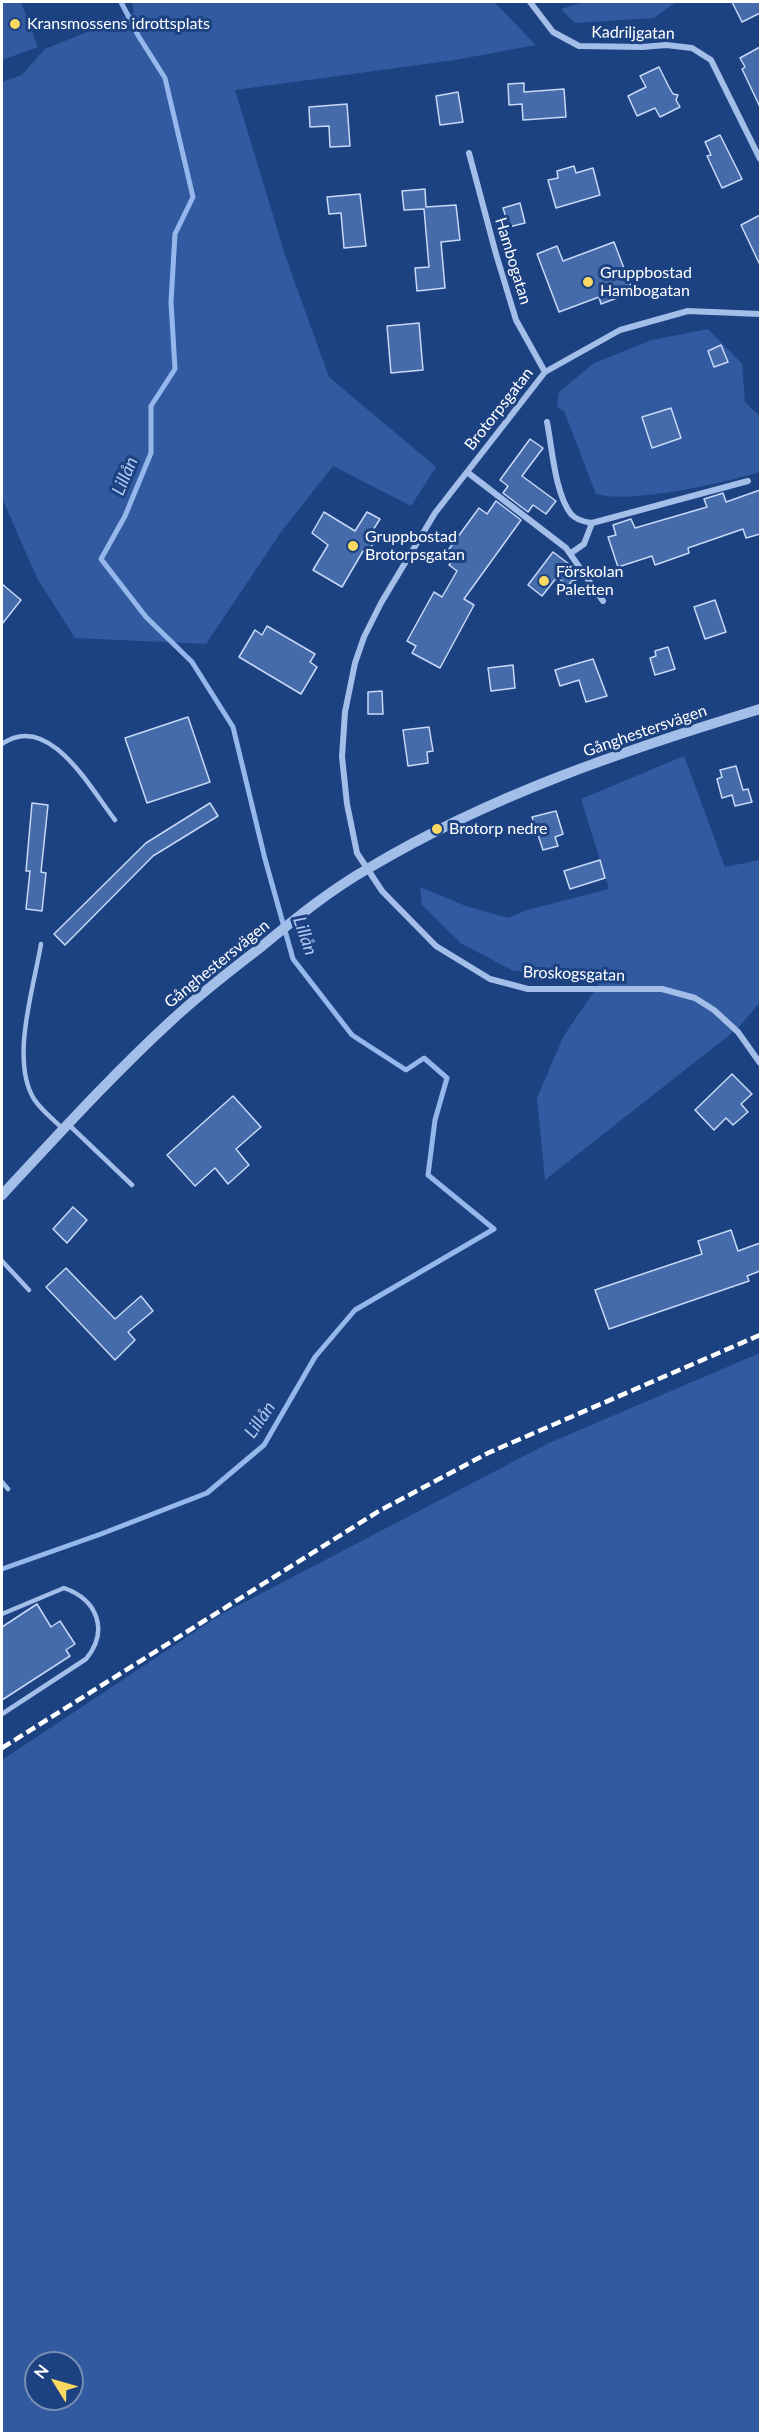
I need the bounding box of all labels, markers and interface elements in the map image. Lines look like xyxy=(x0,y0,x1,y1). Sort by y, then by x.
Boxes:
place label: Kransmossens idrottsplats xyxy=(27,14,210,34)
marker: Kransmossens idrottsplats xyxy=(8,17,22,31)
street label: Kadriljgatan xyxy=(591,23,675,43)
street label: Hambogatan xyxy=(491,215,535,307)
place label: Gruppbostad Hambogatan xyxy=(600,263,692,301)
marker: Gruppbostad Hambogatan xyxy=(581,275,595,289)
street label: Brotorpsgatan xyxy=(461,364,537,454)
water label: Lillån xyxy=(107,454,143,498)
place label: Gruppbostad Brotorpsgatan xyxy=(365,527,465,565)
marker: Gruppbostad Brotorpsgatan xyxy=(346,539,360,553)
place label: Förskolan Paletten xyxy=(556,562,624,600)
marker: Förskolan Paletten xyxy=(537,574,551,588)
street label: Gånghestersvägen xyxy=(581,701,709,761)
place label: Brotorp nedre xyxy=(449,819,548,839)
marker: Brotorp nedre xyxy=(430,822,444,836)
water label: Lillån xyxy=(288,914,322,958)
street label: Gånghestersvägen xyxy=(161,916,273,1012)
street label: Broskogsgatan xyxy=(523,963,625,985)
water label: Lillån xyxy=(240,1398,280,1442)
north arrow xyxy=(24,2351,84,2411)
text: N xyxy=(30,2360,52,2382)

